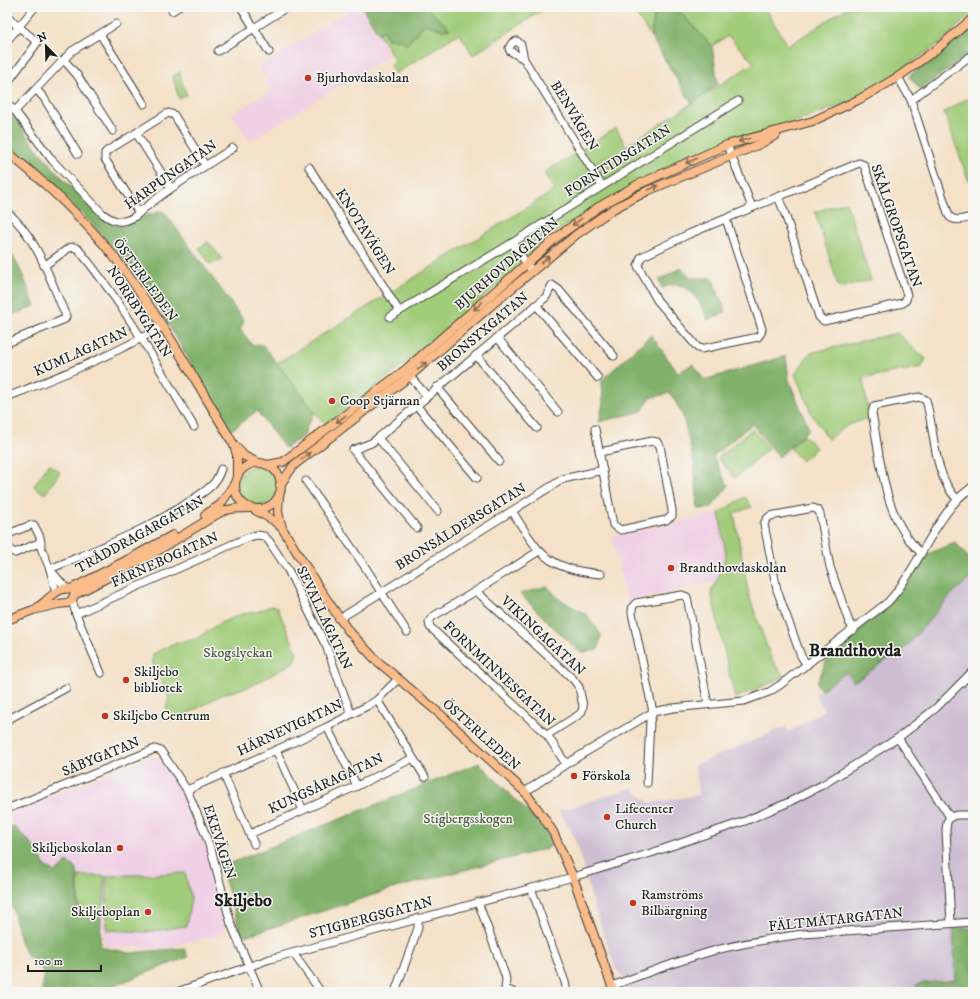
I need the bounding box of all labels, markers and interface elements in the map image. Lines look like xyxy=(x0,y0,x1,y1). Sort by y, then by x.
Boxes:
north arrow xyxy=(26,26,66,66)
text: N xyxy=(36,30,49,46)
place label: Bjurhovdaskolan xyxy=(316,69,410,87)
marker: Bjurhovdaskolan xyxy=(303,73,313,83)
street label: BENVÄGEN xyxy=(546,78,602,155)
street label: FORNTIDSGATAN xyxy=(561,121,675,201)
street label: HARPUNGATAN xyxy=(121,136,221,214)
one-way arrow xyxy=(738,137,751,145)
one-way arrow xyxy=(686,158,698,165)
street label: SKÅLGROPSGATAN xyxy=(866,162,926,291)
one-way arrow xyxy=(646,184,658,191)
street label: KNOTAVÄGEN xyxy=(331,186,399,279)
street label: BJURHOVDAGATAN xyxy=(451,213,563,314)
one-way arrow xyxy=(572,218,583,227)
street label: ÖSTERLEDEN xyxy=(109,235,182,326)
one-way arrow xyxy=(540,255,550,264)
street label: NORRBYGATAN xyxy=(103,263,176,362)
street label: BRONSYXGATAN xyxy=(433,288,533,376)
one-way arrow xyxy=(473,302,483,311)
street label: KUMLAGATAN xyxy=(31,323,131,381)
one-way arrow xyxy=(417,362,427,371)
place label: Coop Stjärnan xyxy=(340,392,421,410)
marker: Coop Stjärnan xyxy=(327,396,337,406)
one-way arrow xyxy=(335,415,346,423)
one-way arrow xyxy=(301,452,312,460)
street label: BRONSÅLDERSGATAN xyxy=(392,479,530,575)
street label: TRÅDDRAGARGATAN xyxy=(73,492,208,578)
street label: FÄRNEBOGATAN xyxy=(109,528,222,592)
place label: Brandthovdaskolan xyxy=(679,559,787,577)
street label: SEVALLAGATAN xyxy=(292,563,356,673)
marker: Brandthovdaskolan xyxy=(666,563,676,573)
street label: VIKINGAGATAN xyxy=(496,592,589,680)
street label: FORNMINNESGATAN xyxy=(439,617,559,731)
district label: Brandthovda xyxy=(809,640,902,662)
park label: Skogslyckan xyxy=(203,644,273,662)
place label: Skiljebo bibliotek xyxy=(134,663,183,697)
marker: Skiljebo bibliotek xyxy=(121,675,131,685)
street label: HÄRNEVIGATAN xyxy=(234,695,346,760)
street label: ÖSTERLEDEN xyxy=(438,695,524,775)
place label: Skiljebo Centrum xyxy=(113,707,210,725)
marker: Skiljebo Centrum xyxy=(100,711,110,721)
street label: SÄBYGATAN xyxy=(59,733,143,781)
street label: KUNGSÅRAGATAN xyxy=(266,749,387,819)
place label: Förskola xyxy=(582,767,631,785)
marker: Förskola xyxy=(569,771,579,781)
place label: Lifecenter Church xyxy=(615,800,674,834)
street label: EKEVÄGEN xyxy=(198,802,240,882)
park label: Stigbergsskogen xyxy=(423,810,513,828)
marker: Lifecenter Church xyxy=(602,812,612,822)
place label: Skiljeboskolan xyxy=(32,839,113,857)
marker: Skiljeboskolan xyxy=(115,843,125,853)
place label: Ramströms Bilbärgning xyxy=(641,886,707,920)
district label: Skiljebo xyxy=(214,890,272,912)
street label: STIGBERGSGATAN xyxy=(307,893,435,943)
marker: Ramströms Bilbärgning xyxy=(628,898,638,908)
place label: Skiljeboplan xyxy=(71,903,141,921)
street label: FÄLTMÄTARGATAN xyxy=(768,904,905,936)
marker: Skiljeboplan xyxy=(143,907,153,917)
scale bar xyxy=(28,947,101,973)
text: 100 m xyxy=(34,954,63,969)

